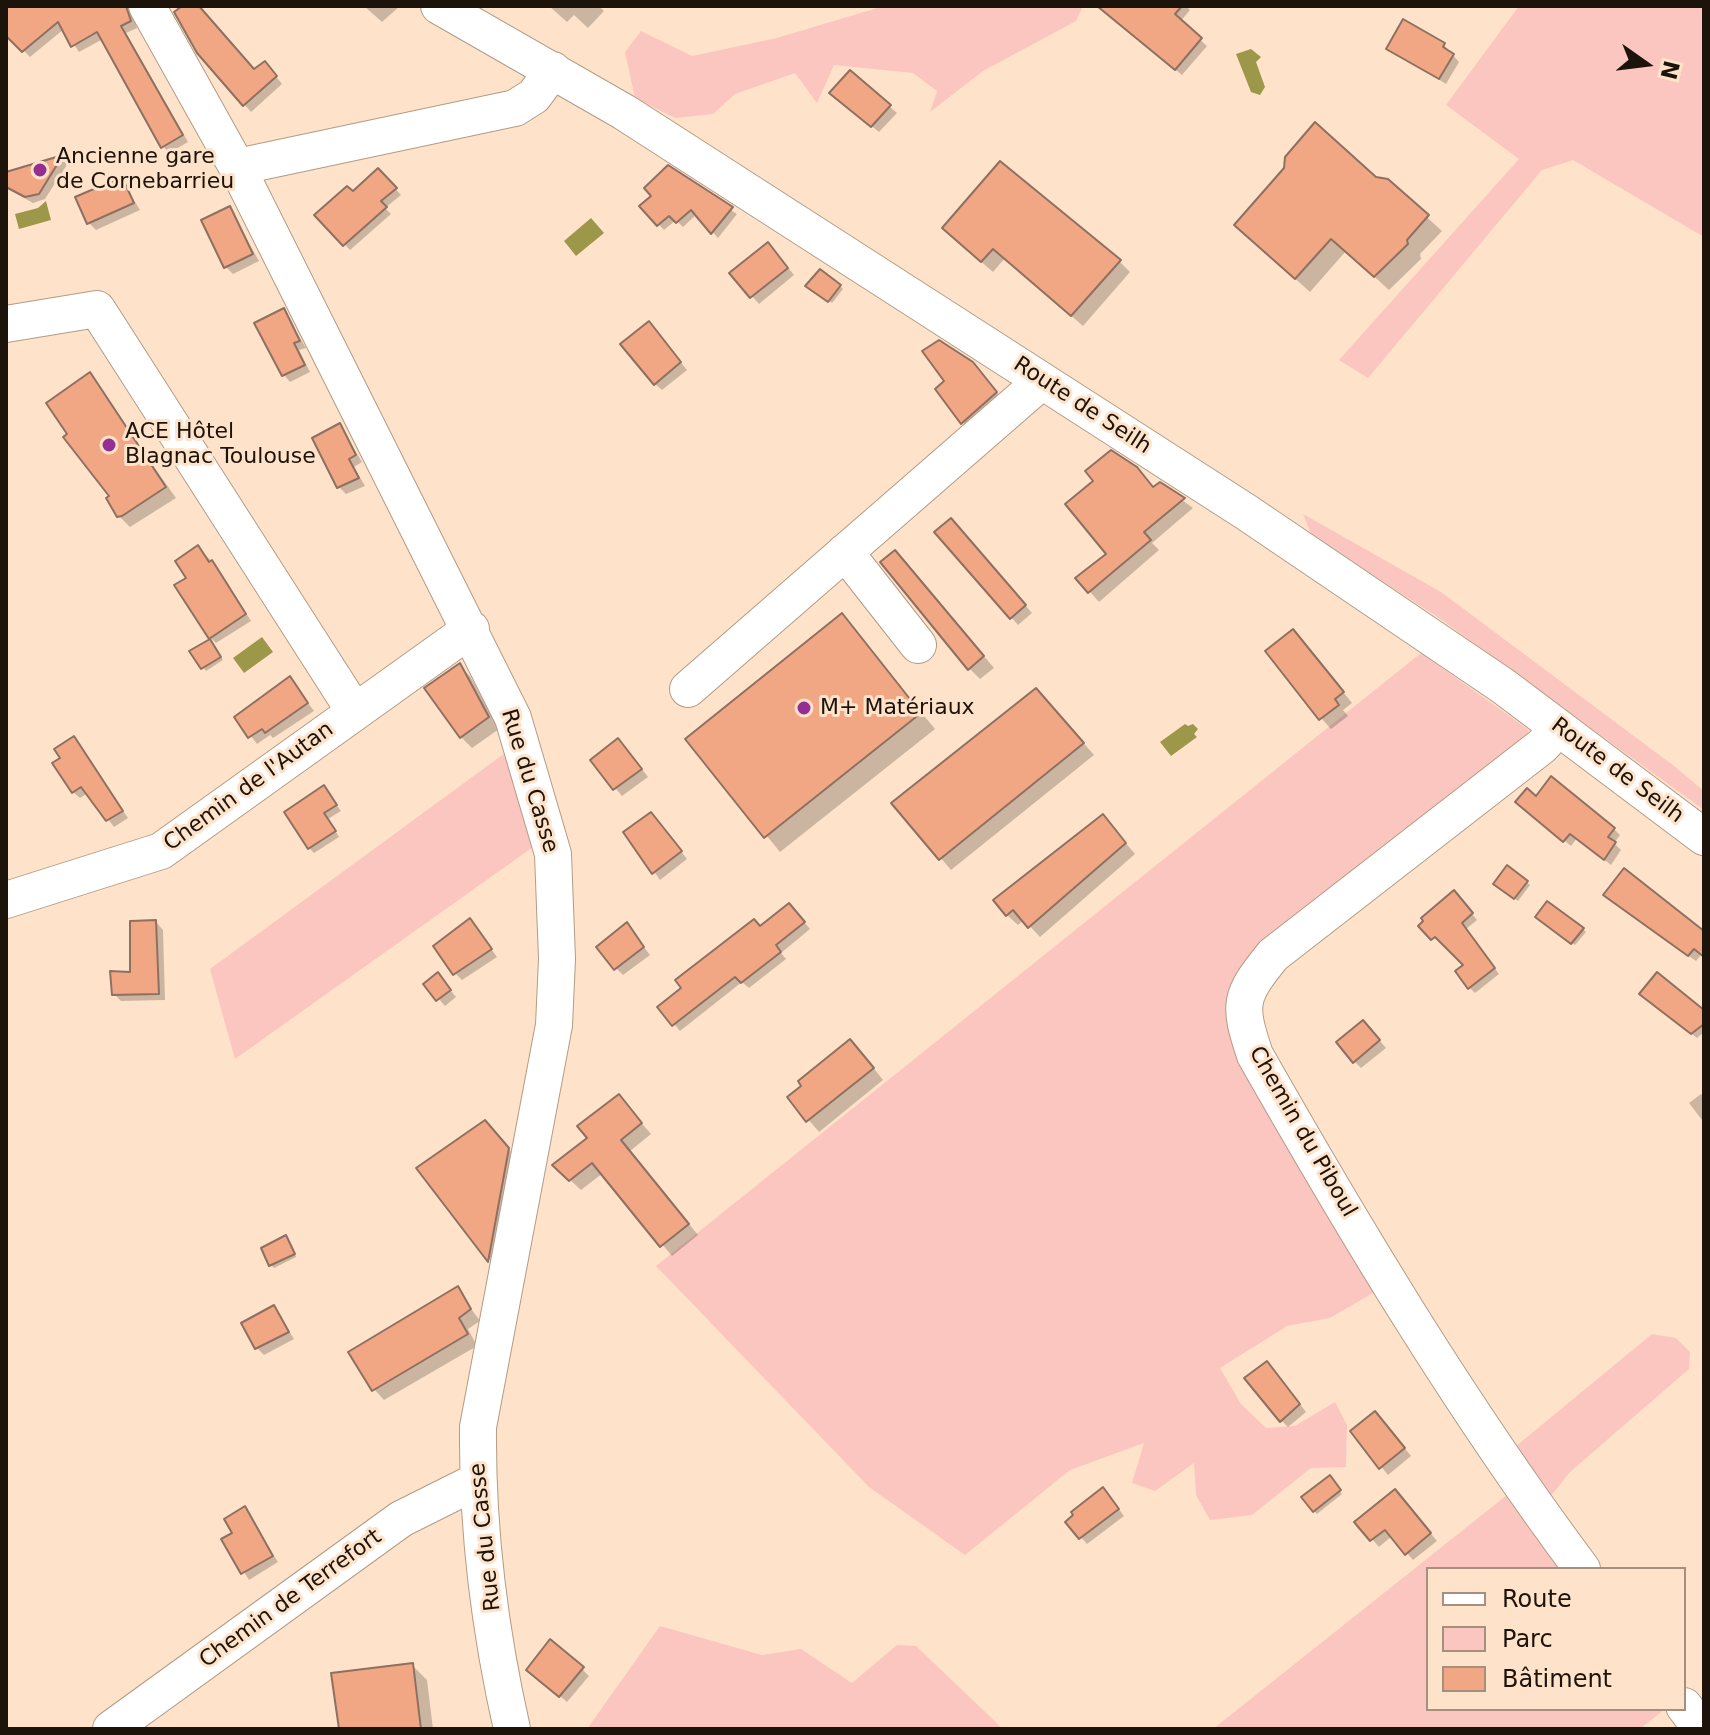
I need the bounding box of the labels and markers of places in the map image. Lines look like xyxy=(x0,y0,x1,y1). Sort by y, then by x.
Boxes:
place label: Ancienne gare de Cornebarrieu xyxy=(56,144,234,196)
marker: Ancienne gare de Cornebarrieu xyxy=(31,161,49,179)
place label: ACE Hôtel Blagnac Toulouse xyxy=(125,419,316,470)
marker: ACE Hôtel Blagnac Toulouse xyxy=(100,436,118,454)
place label: M+ Matériaux xyxy=(820,695,975,721)
marker: M+ Matériaux xyxy=(795,699,813,717)

